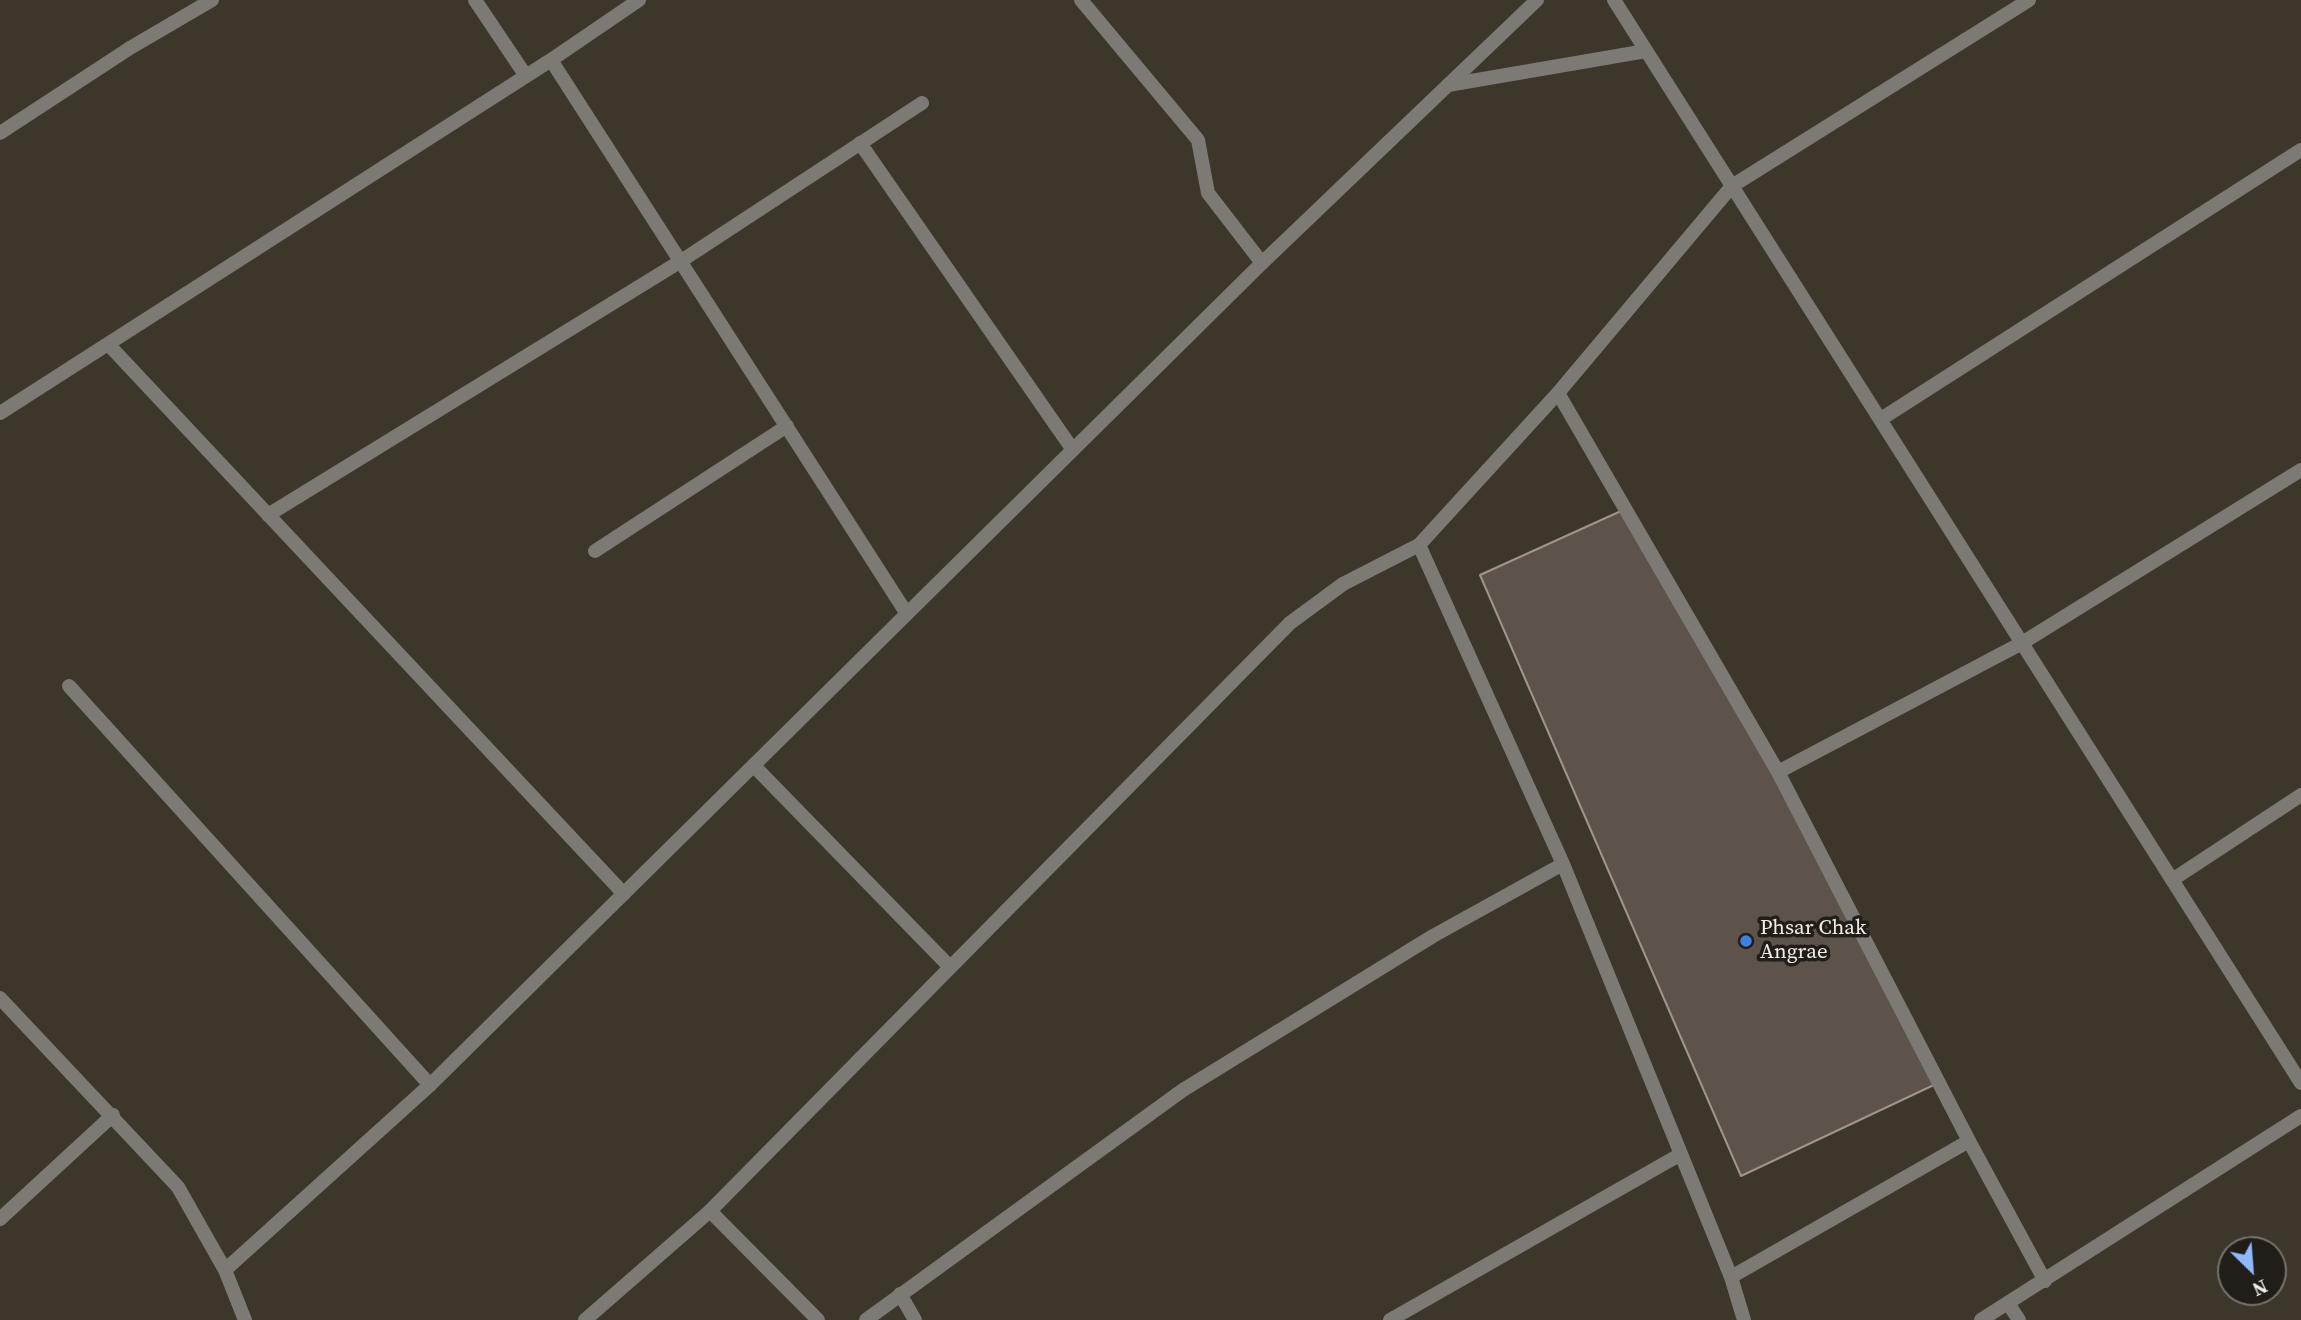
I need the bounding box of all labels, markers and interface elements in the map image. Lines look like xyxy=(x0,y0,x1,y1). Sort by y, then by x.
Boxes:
place label: Phsar Chak Angrae xyxy=(1760,916,1867,966)
marker: Phsar Chak Angrae xyxy=(1738,933,1754,949)
north arrow xyxy=(2217,1236,2287,1306)
text: N xyxy=(2248,1274,2272,1303)

